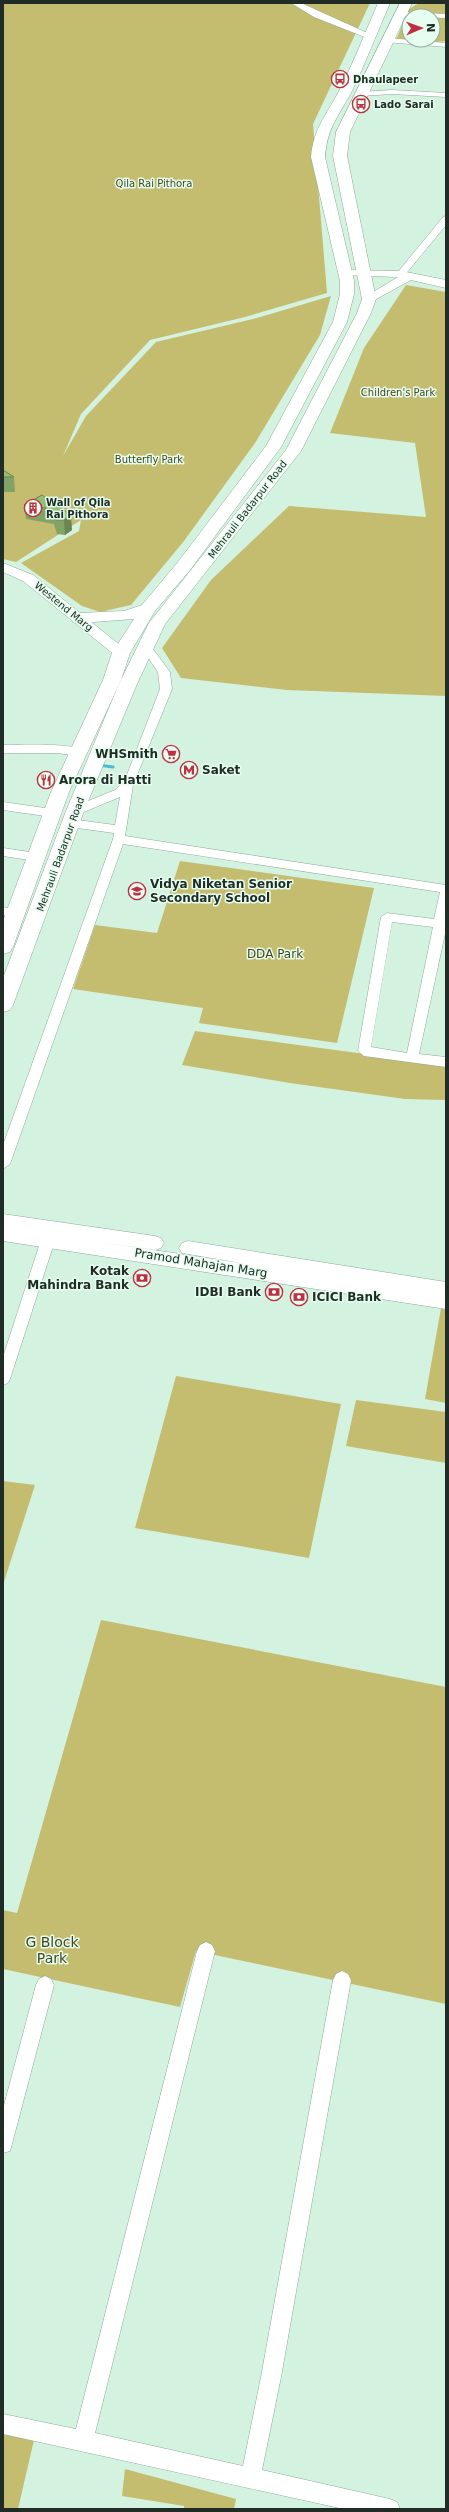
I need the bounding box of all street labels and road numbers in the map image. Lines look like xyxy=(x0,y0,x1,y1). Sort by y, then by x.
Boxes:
street label: Mehrauli Badarpur Road xyxy=(206,458,289,560)
street label: Westend Marg xyxy=(32,580,95,633)
street label: Mehrauli Badarpur Road xyxy=(35,795,86,913)
street label: Pramod Mahajan Marg xyxy=(133,1246,269,1280)

